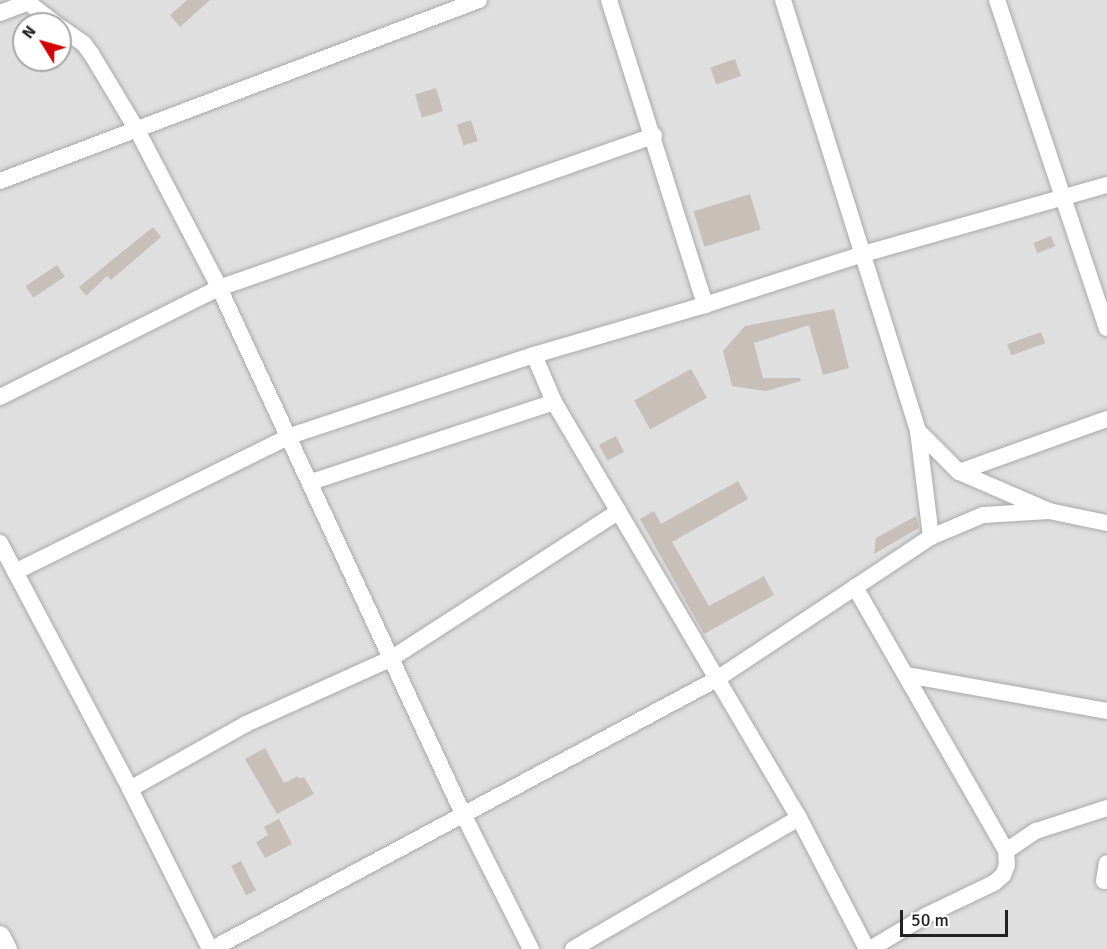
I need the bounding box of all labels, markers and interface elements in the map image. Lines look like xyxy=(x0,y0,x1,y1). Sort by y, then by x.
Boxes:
north arrow xyxy=(12,12,72,72)
text: N xyxy=(18,22,41,43)
scale bar xyxy=(903,898,1011,936)
text: 50 m xyxy=(911,909,949,931)

